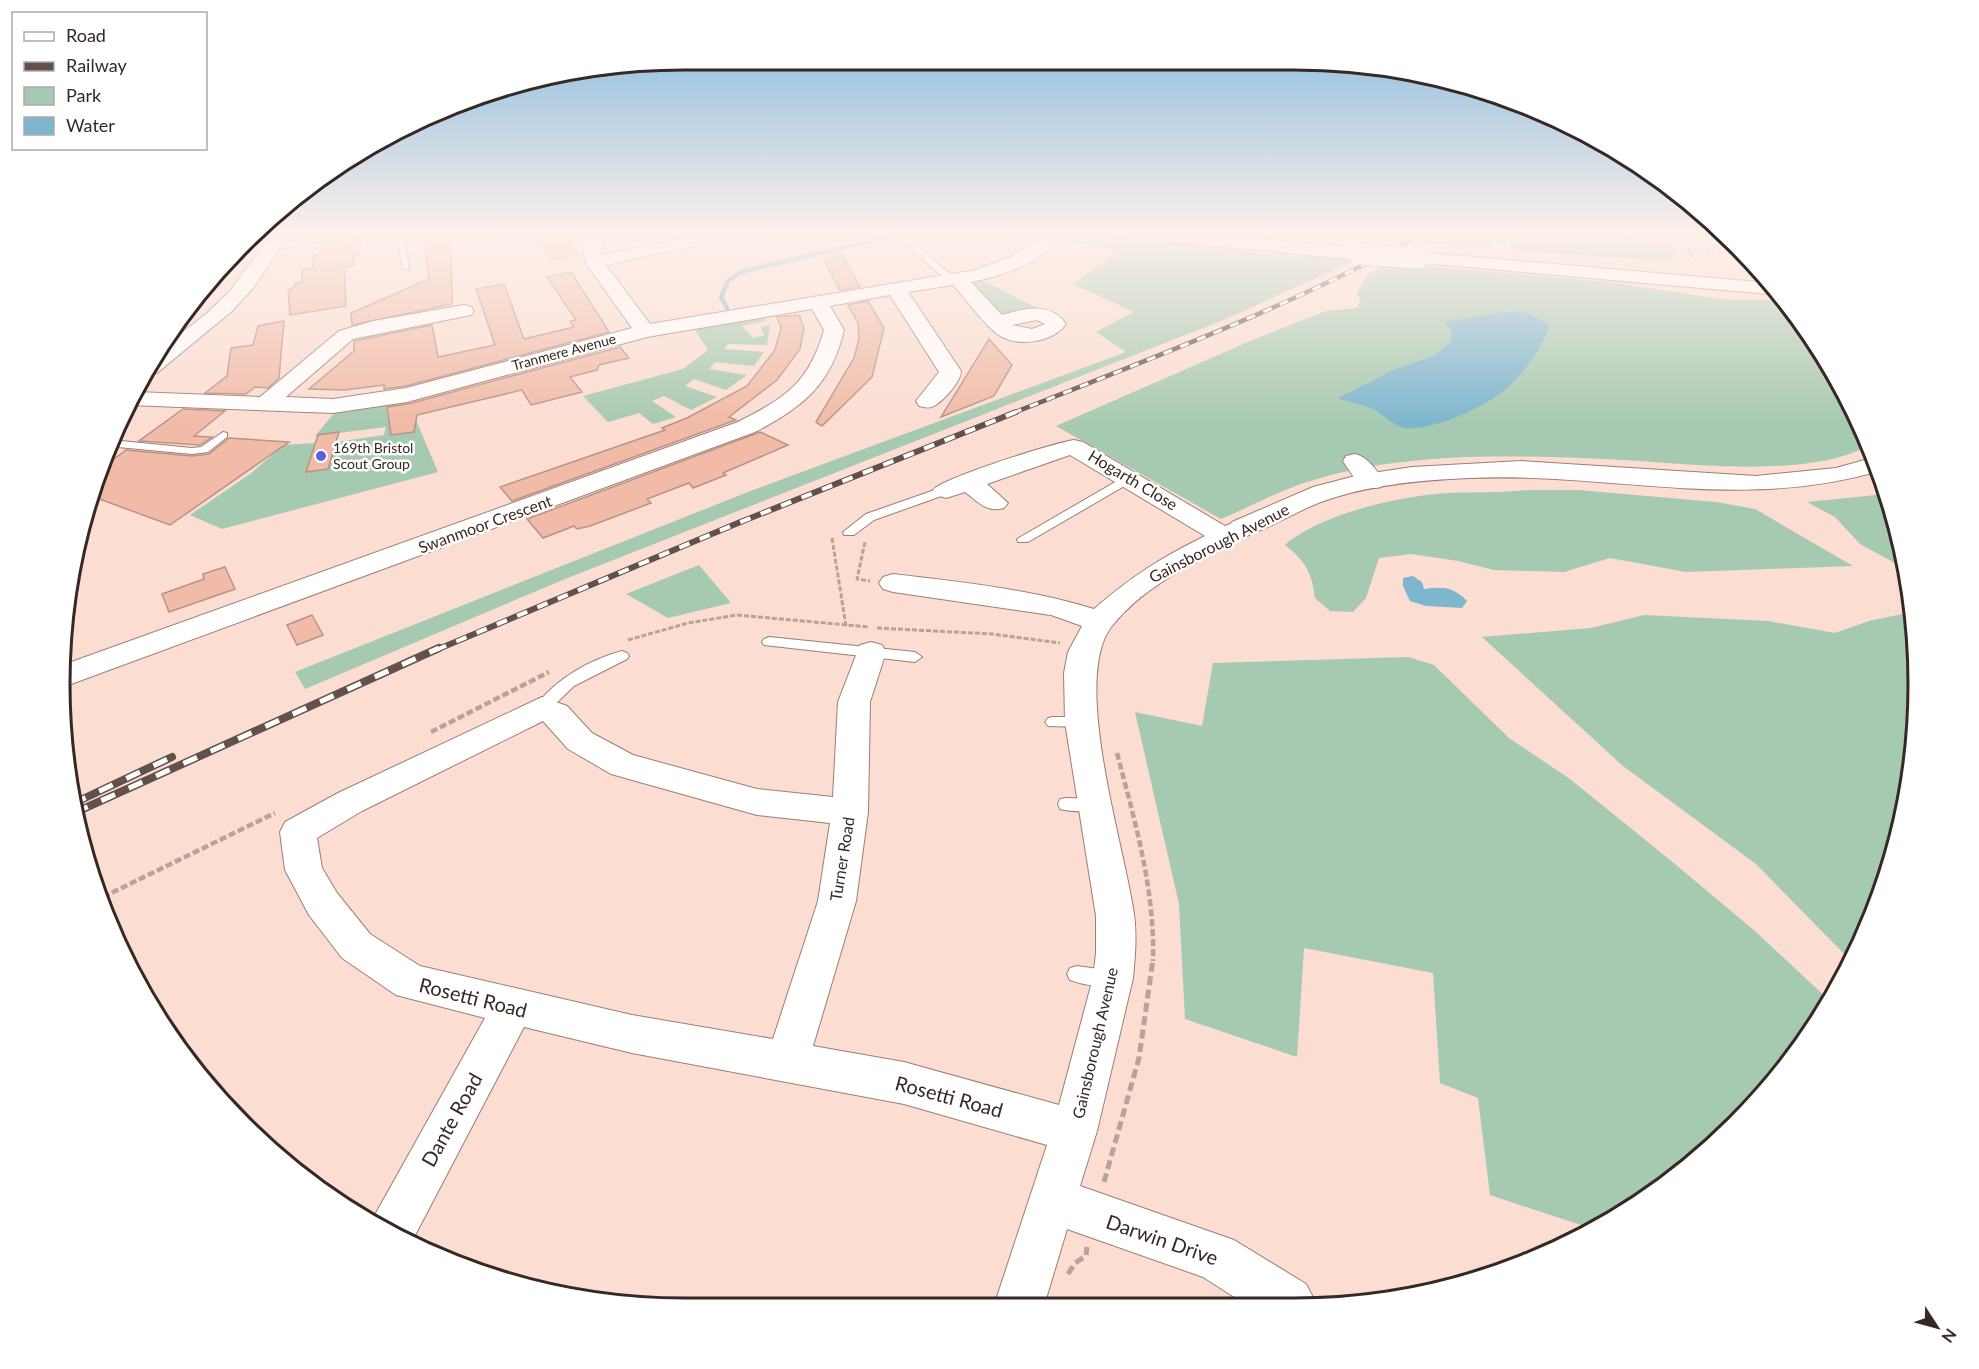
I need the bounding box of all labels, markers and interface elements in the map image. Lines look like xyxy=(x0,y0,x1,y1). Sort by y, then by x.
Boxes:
legend xyxy=(12,12,207,150)
text: Road xyxy=(66,24,106,46)
text: Railway xyxy=(66,54,127,76)
text: Park xyxy=(66,84,102,106)
text: Water xyxy=(66,114,115,136)
street label: Tranmere Avenue xyxy=(510,329,618,374)
place label: 169th Bristol Scout Group xyxy=(333,439,413,472)
street label: Hogarth Close xyxy=(1085,445,1181,514)
marker: 169th Bristol Scout Group xyxy=(314,449,328,463)
street label: Swanmoor Crescent xyxy=(415,490,554,557)
street label: Gainsborough Avenue xyxy=(1146,499,1292,586)
street label: Turner Road xyxy=(825,815,858,902)
street label: Gainsborough Avenue xyxy=(1068,965,1121,1120)
street label: Rosetti Road xyxy=(417,972,530,1022)
street label: Dante Road xyxy=(416,1069,487,1170)
street label: Rosetti Road xyxy=(893,1070,1006,1122)
street label: Darwin Drive xyxy=(1103,1209,1221,1269)
north arrow xyxy=(1907,1297,1967,1357)
text: N xyxy=(1938,1326,1961,1347)

